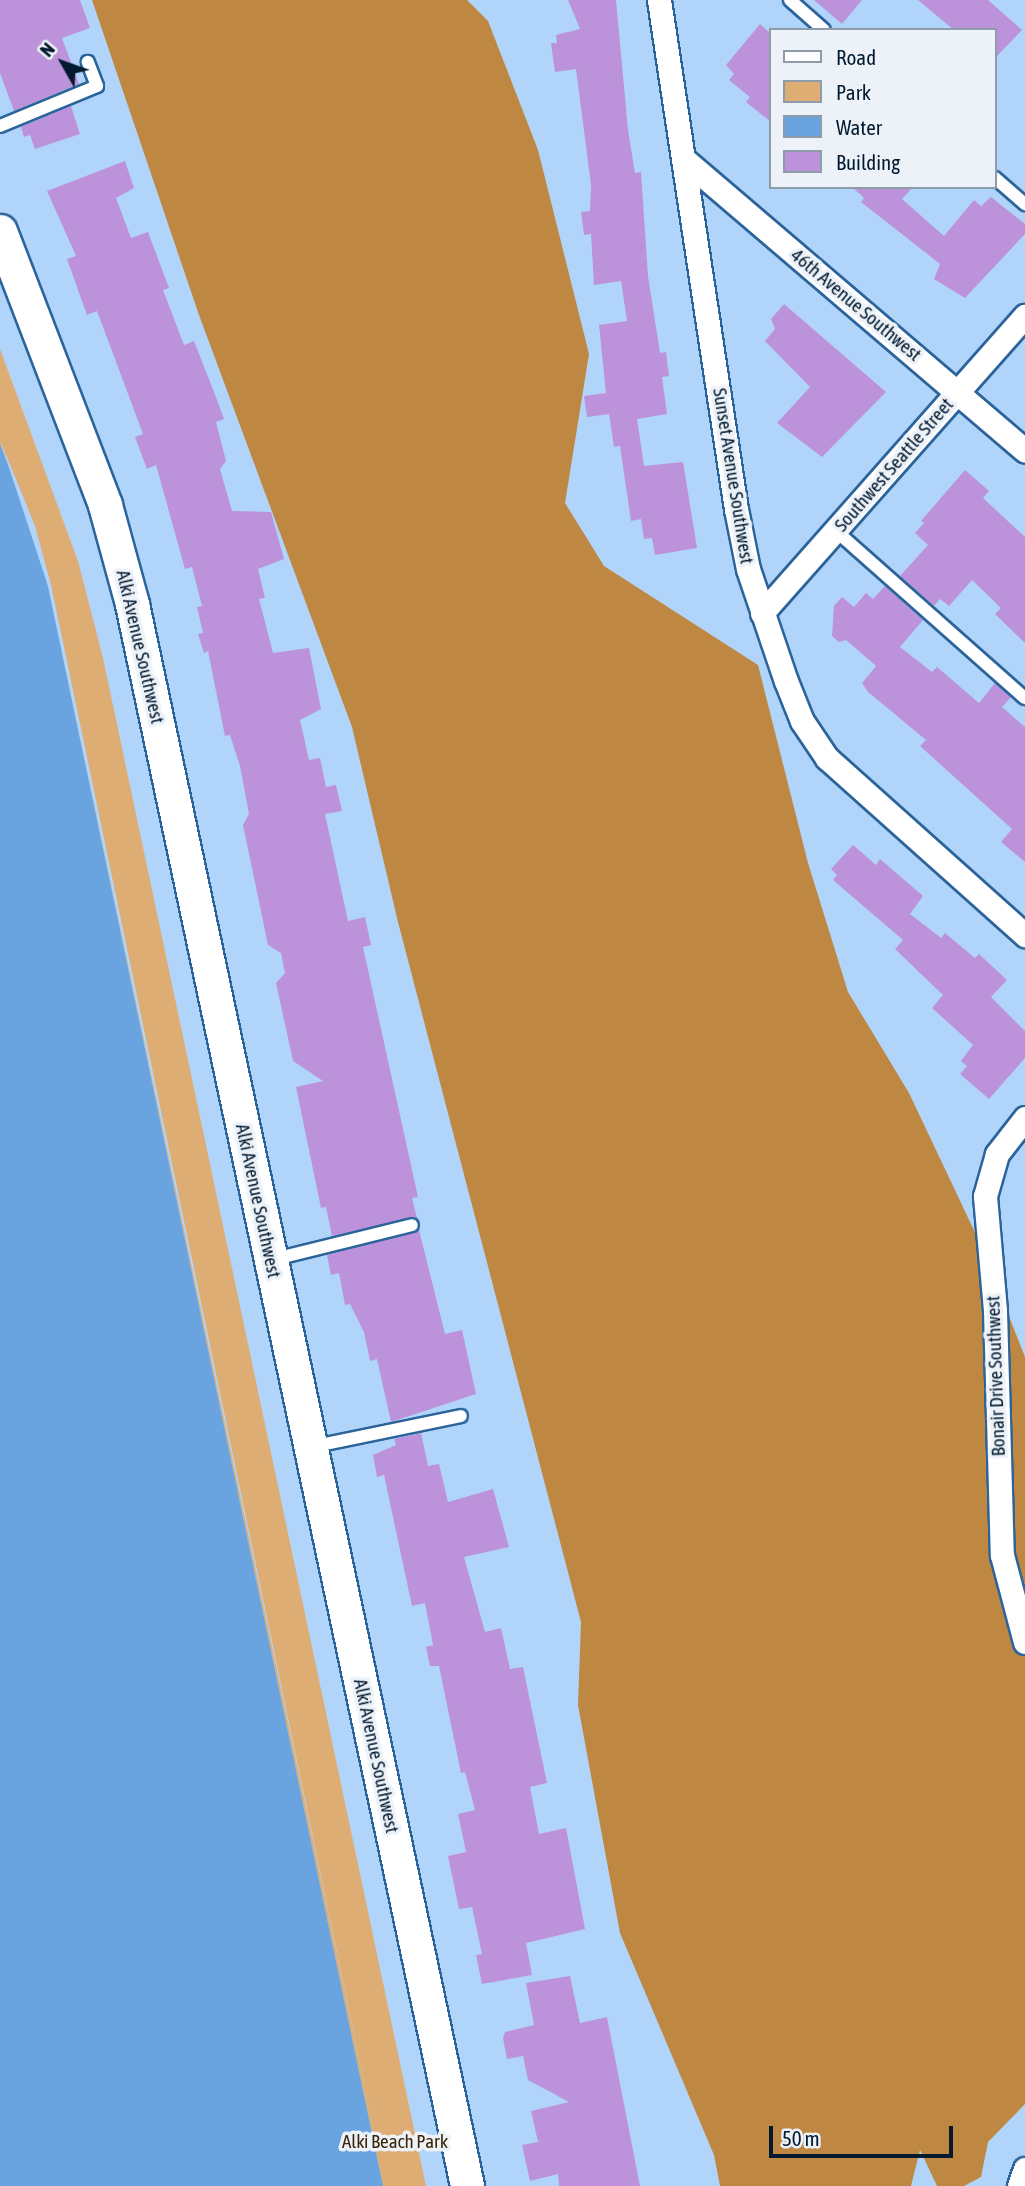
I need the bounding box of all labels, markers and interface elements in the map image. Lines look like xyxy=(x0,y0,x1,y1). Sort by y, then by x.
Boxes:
north arrow xyxy=(28,28,98,98)
legend xyxy=(769,28,997,189)
text: N xyxy=(35,38,59,61)
text: Road xyxy=(836,45,876,69)
text: Park xyxy=(836,80,871,104)
text: Water xyxy=(836,115,882,139)
text: Building xyxy=(836,150,900,174)
street label: 46th Avenue Southwest xyxy=(786,244,926,366)
street label: Sunset Avenue Southwest xyxy=(708,386,758,566)
street label: Southwest Seattle Street xyxy=(830,394,958,536)
street label: Alki Avenue Southwest xyxy=(111,568,169,726)
street label: Alki Avenue Southwest xyxy=(231,1122,285,1280)
street label: Bonair Drive Southwest xyxy=(982,1295,1010,1457)
street label: Alki Avenue Southwest xyxy=(349,1677,403,1835)
scale bar xyxy=(773,2112,957,2156)
text: 50 m xyxy=(782,2126,820,2150)
park label: Alki Beach Park xyxy=(342,2131,448,2153)

